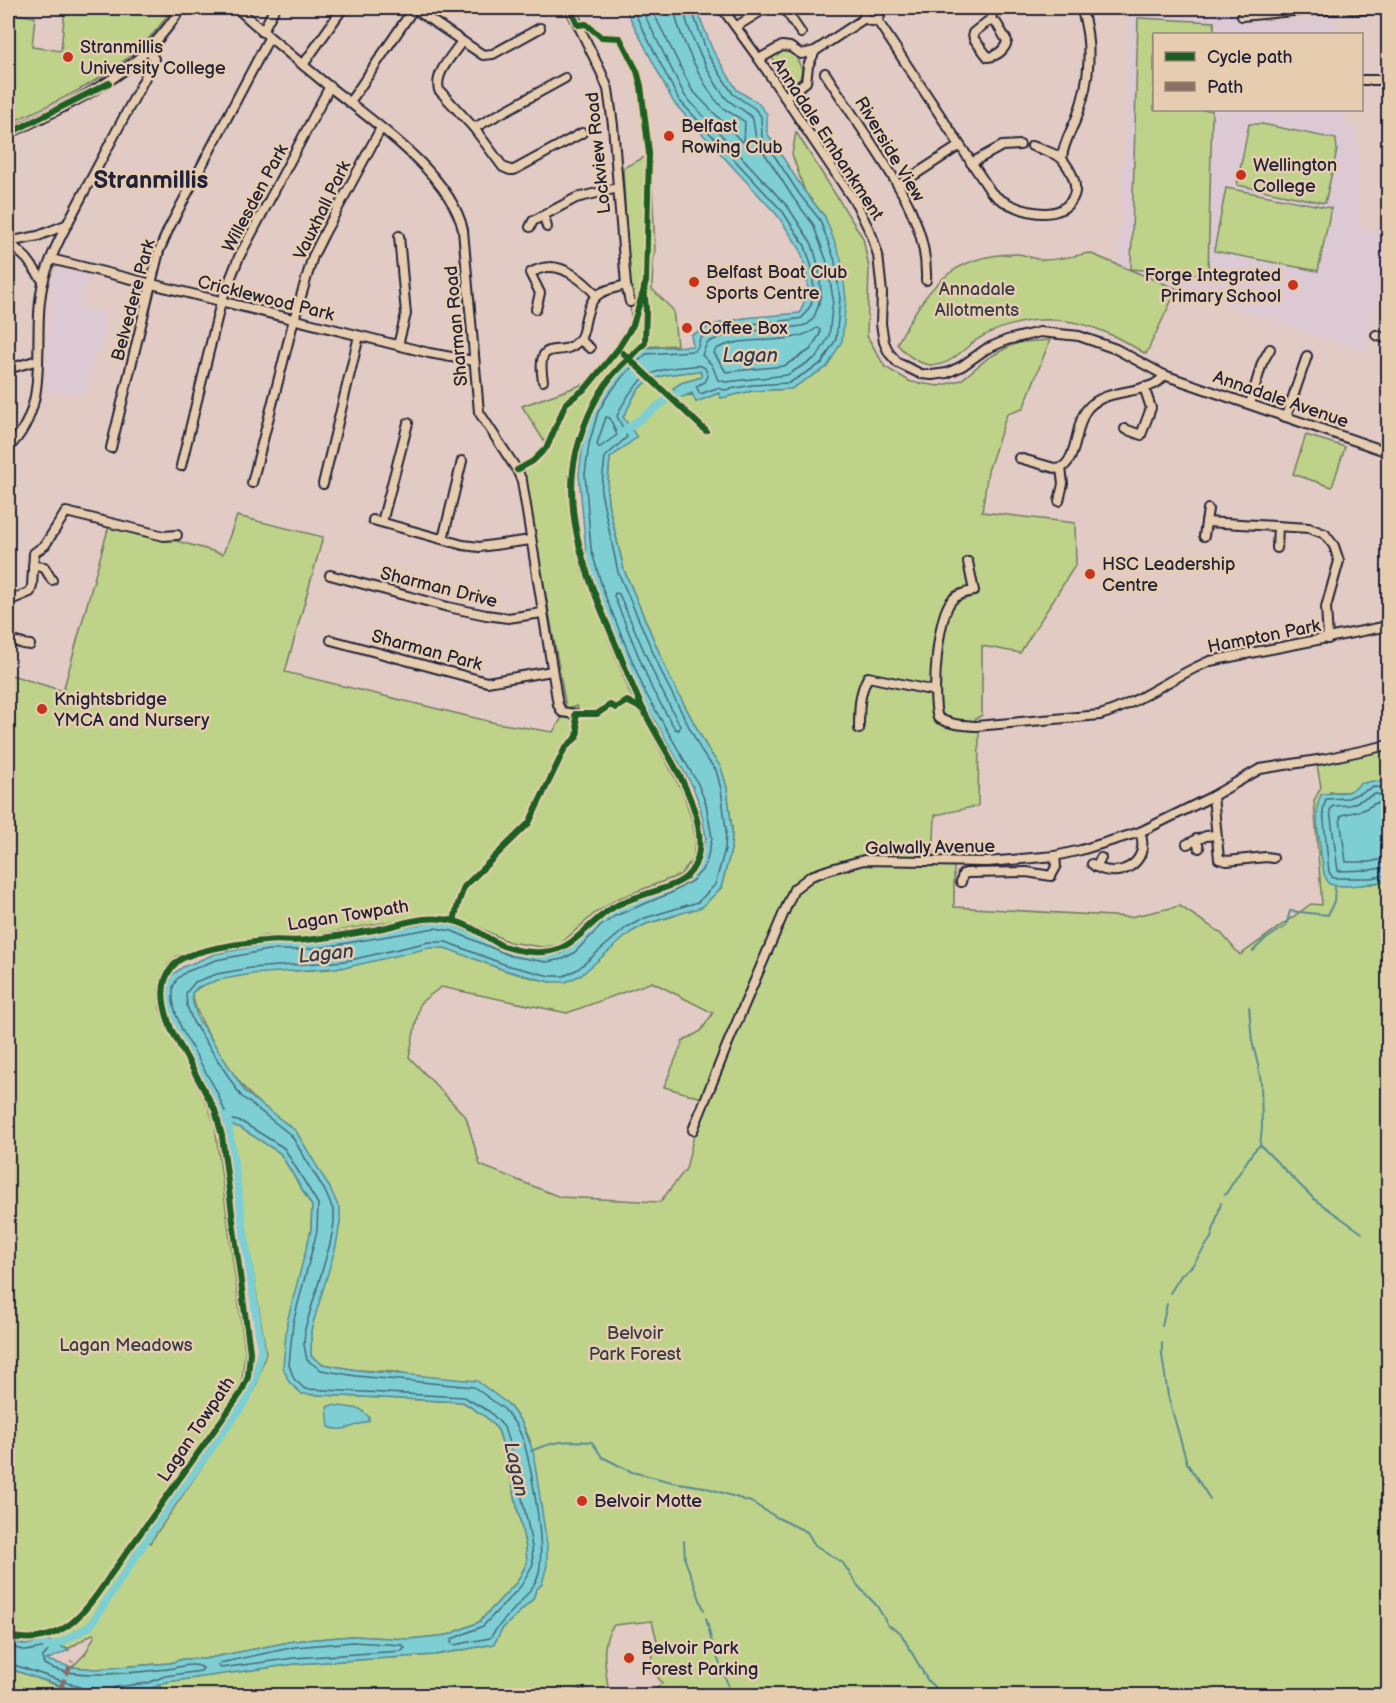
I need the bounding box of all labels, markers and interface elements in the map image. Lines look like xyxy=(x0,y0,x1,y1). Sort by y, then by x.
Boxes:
legend xyxy=(1153,33,1363,111)
place label: Stranmillis University College xyxy=(80,37,226,79)
text: Cycle path xyxy=(1207,47,1293,68)
marker: Stranmillis University College xyxy=(61,50,75,64)
street label: Annadale Embankment xyxy=(767,54,888,225)
text: Path xyxy=(1207,77,1243,98)
street label: Lockview Road xyxy=(582,91,615,215)
street label: Riverside View xyxy=(850,93,929,205)
place label: Belfast Rowing Club xyxy=(681,116,783,158)
marker: Belfast Rowing Club xyxy=(662,129,676,143)
street label: Willesden Park xyxy=(218,140,293,256)
place label: Wellington College xyxy=(1253,155,1337,197)
street label: Vauxhall Park xyxy=(289,157,356,263)
district label: Stranmillis xyxy=(94,166,209,195)
marker: Wellington College xyxy=(1234,168,1248,182)
street label: Belvedere Park xyxy=(107,237,160,363)
place label: Belfast Boat Club Sports Centre xyxy=(706,262,847,304)
street label: Sharman Road xyxy=(441,265,472,387)
place label: Forge Integrated Primary School xyxy=(1144,265,1281,307)
street label: Cricklewood Park xyxy=(195,271,337,326)
marker: Belfast Boat Club Sports Centre xyxy=(687,275,701,289)
marker: Forge Integrated Primary School xyxy=(1286,278,1300,292)
park label: Annadale Allotments xyxy=(935,279,1019,321)
place label: Coffee Box xyxy=(699,318,788,339)
marker: Coffee Box xyxy=(680,321,694,335)
water label: Lagan xyxy=(722,344,778,368)
street label: Annadale Avenue xyxy=(1210,366,1352,433)
place label: HSC Leadership Centre xyxy=(1102,554,1235,596)
street label: Sharman Drive xyxy=(378,563,500,612)
marker: HSC Leadership Centre xyxy=(1083,567,1097,581)
street label: Hampton Park xyxy=(1206,615,1323,658)
street label: Sharman Park xyxy=(369,626,485,675)
place label: Knightsbridge YMCA and Nursery xyxy=(53,689,210,731)
marker: Knightsbridge YMCA and Nursery xyxy=(35,702,49,716)
street label: Galwally Avenue xyxy=(865,836,996,859)
street label: Lagan Towpath xyxy=(286,896,410,935)
water label: Lagan xyxy=(297,939,355,969)
park label: Belvoir Park Forest xyxy=(589,1323,682,1365)
park label: Lagan Meadows xyxy=(59,1335,193,1356)
street label: Lagan Towpath xyxy=(154,1373,239,1486)
water label: Lagan xyxy=(499,1440,534,1499)
place label: Belvoir Motte xyxy=(594,1491,702,1512)
marker: Belvoir Motte xyxy=(575,1494,589,1508)
place label: Belvoir Park Forest Parking xyxy=(641,1638,758,1680)
marker: Belvoir Park Forest Parking xyxy=(622,1651,636,1665)

